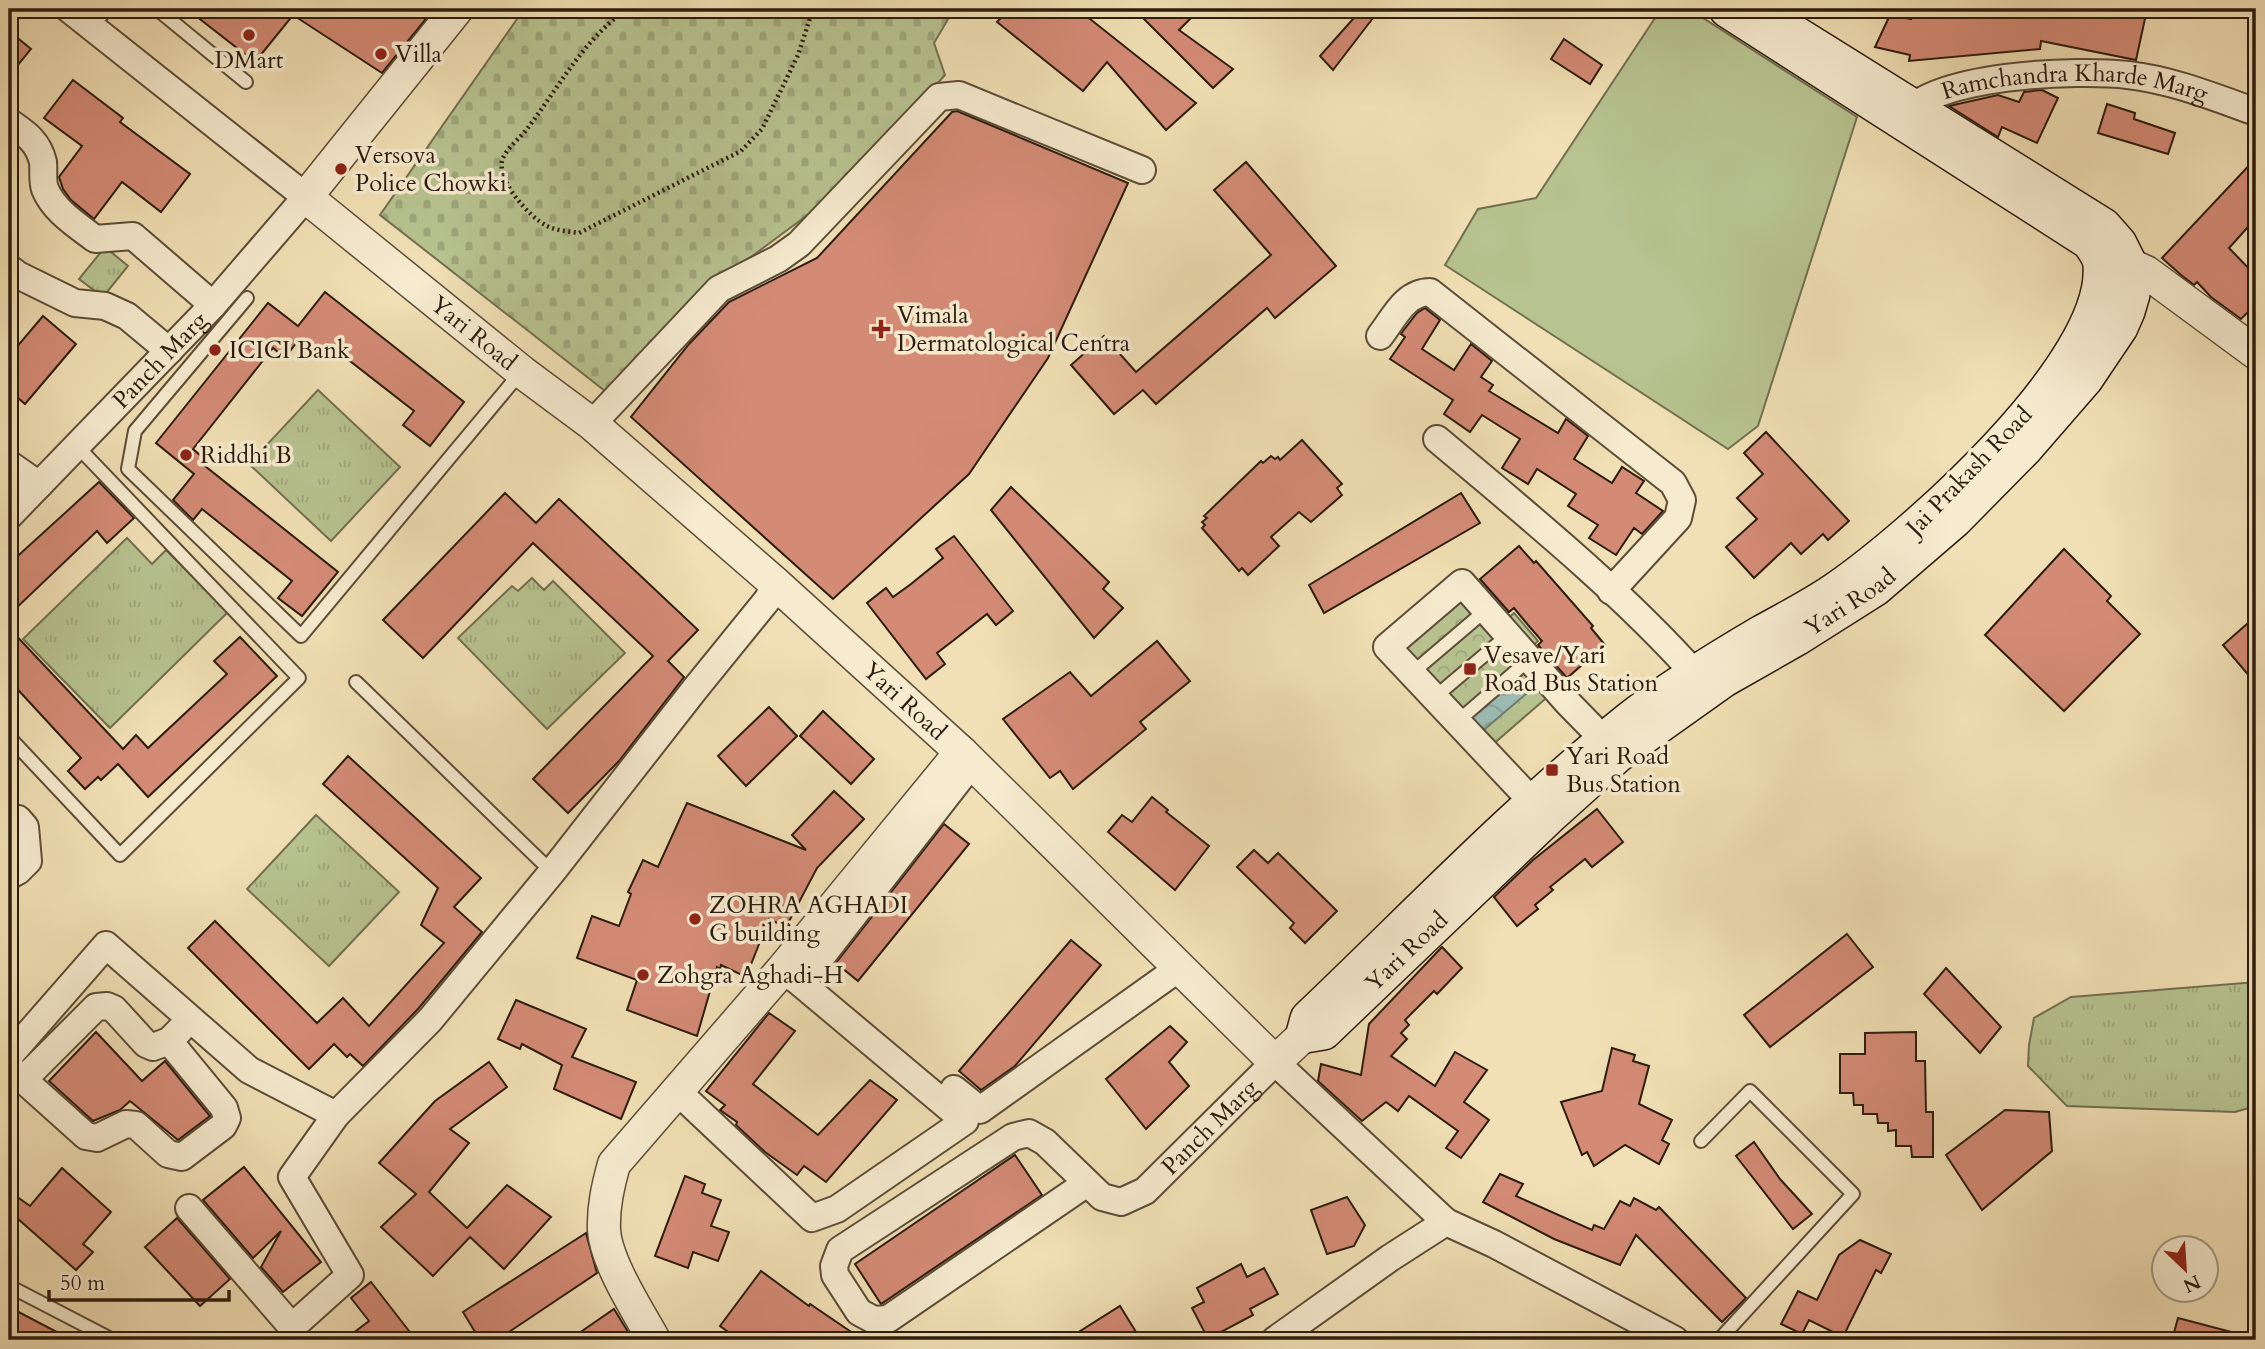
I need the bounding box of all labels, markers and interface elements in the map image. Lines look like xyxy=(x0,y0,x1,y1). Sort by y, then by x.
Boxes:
marker: DMart xyxy=(241,27,257,43)
place label: Villa xyxy=(395,38,443,71)
place label: DMart xyxy=(215,44,284,77)
marker: Villa xyxy=(373,46,389,62)
street label: Ramchandra Kharde Marg xyxy=(1937,57,2213,111)
place label: Versova Police Chowki xyxy=(355,139,507,200)
marker: Versova Police Chowki xyxy=(333,161,349,177)
street label: Yari Road xyxy=(423,288,524,379)
place label: Vimala Dermatological Centra xyxy=(897,299,1131,360)
street label: Panch Marg xyxy=(105,304,216,416)
marker: Vimala Dermatological Centra xyxy=(871,319,891,339)
place label: ICICI Bank xyxy=(229,334,350,367)
marker: ICICI Bank xyxy=(207,342,223,358)
street label: Jai Prakash Road xyxy=(1897,399,2040,546)
place label: Riddhi B xyxy=(200,439,292,472)
marker: Riddhi B xyxy=(178,447,194,463)
street label: Yari Road xyxy=(1798,560,1903,645)
place label: Vesave/Yari Road Bus Station xyxy=(1484,639,1658,700)
street label: Yari Road xyxy=(855,654,954,748)
marker: Vesave/Yari Road Bus Station xyxy=(1462,661,1478,677)
place label: Yari Road Bus Station xyxy=(1566,740,1681,801)
marker: Yari Road Bus Station xyxy=(1544,762,1560,778)
place label: ZOHRA AGHADI G building xyxy=(709,889,908,950)
street label: Yari Road xyxy=(1358,904,1456,999)
marker: ZOHRA AGHADI G building xyxy=(687,911,703,927)
place label: Zohgra Aghadi-H xyxy=(657,959,844,992)
marker: Zohgra Aghadi-H xyxy=(635,967,651,983)
street label: Panch Marg xyxy=(1154,1072,1266,1183)
north arrow xyxy=(2150,1234,2220,1304)
scale bar xyxy=(49,1258,229,1302)
text: N xyxy=(2178,1268,2205,1299)
text: 50 m xyxy=(60,1269,105,1298)

